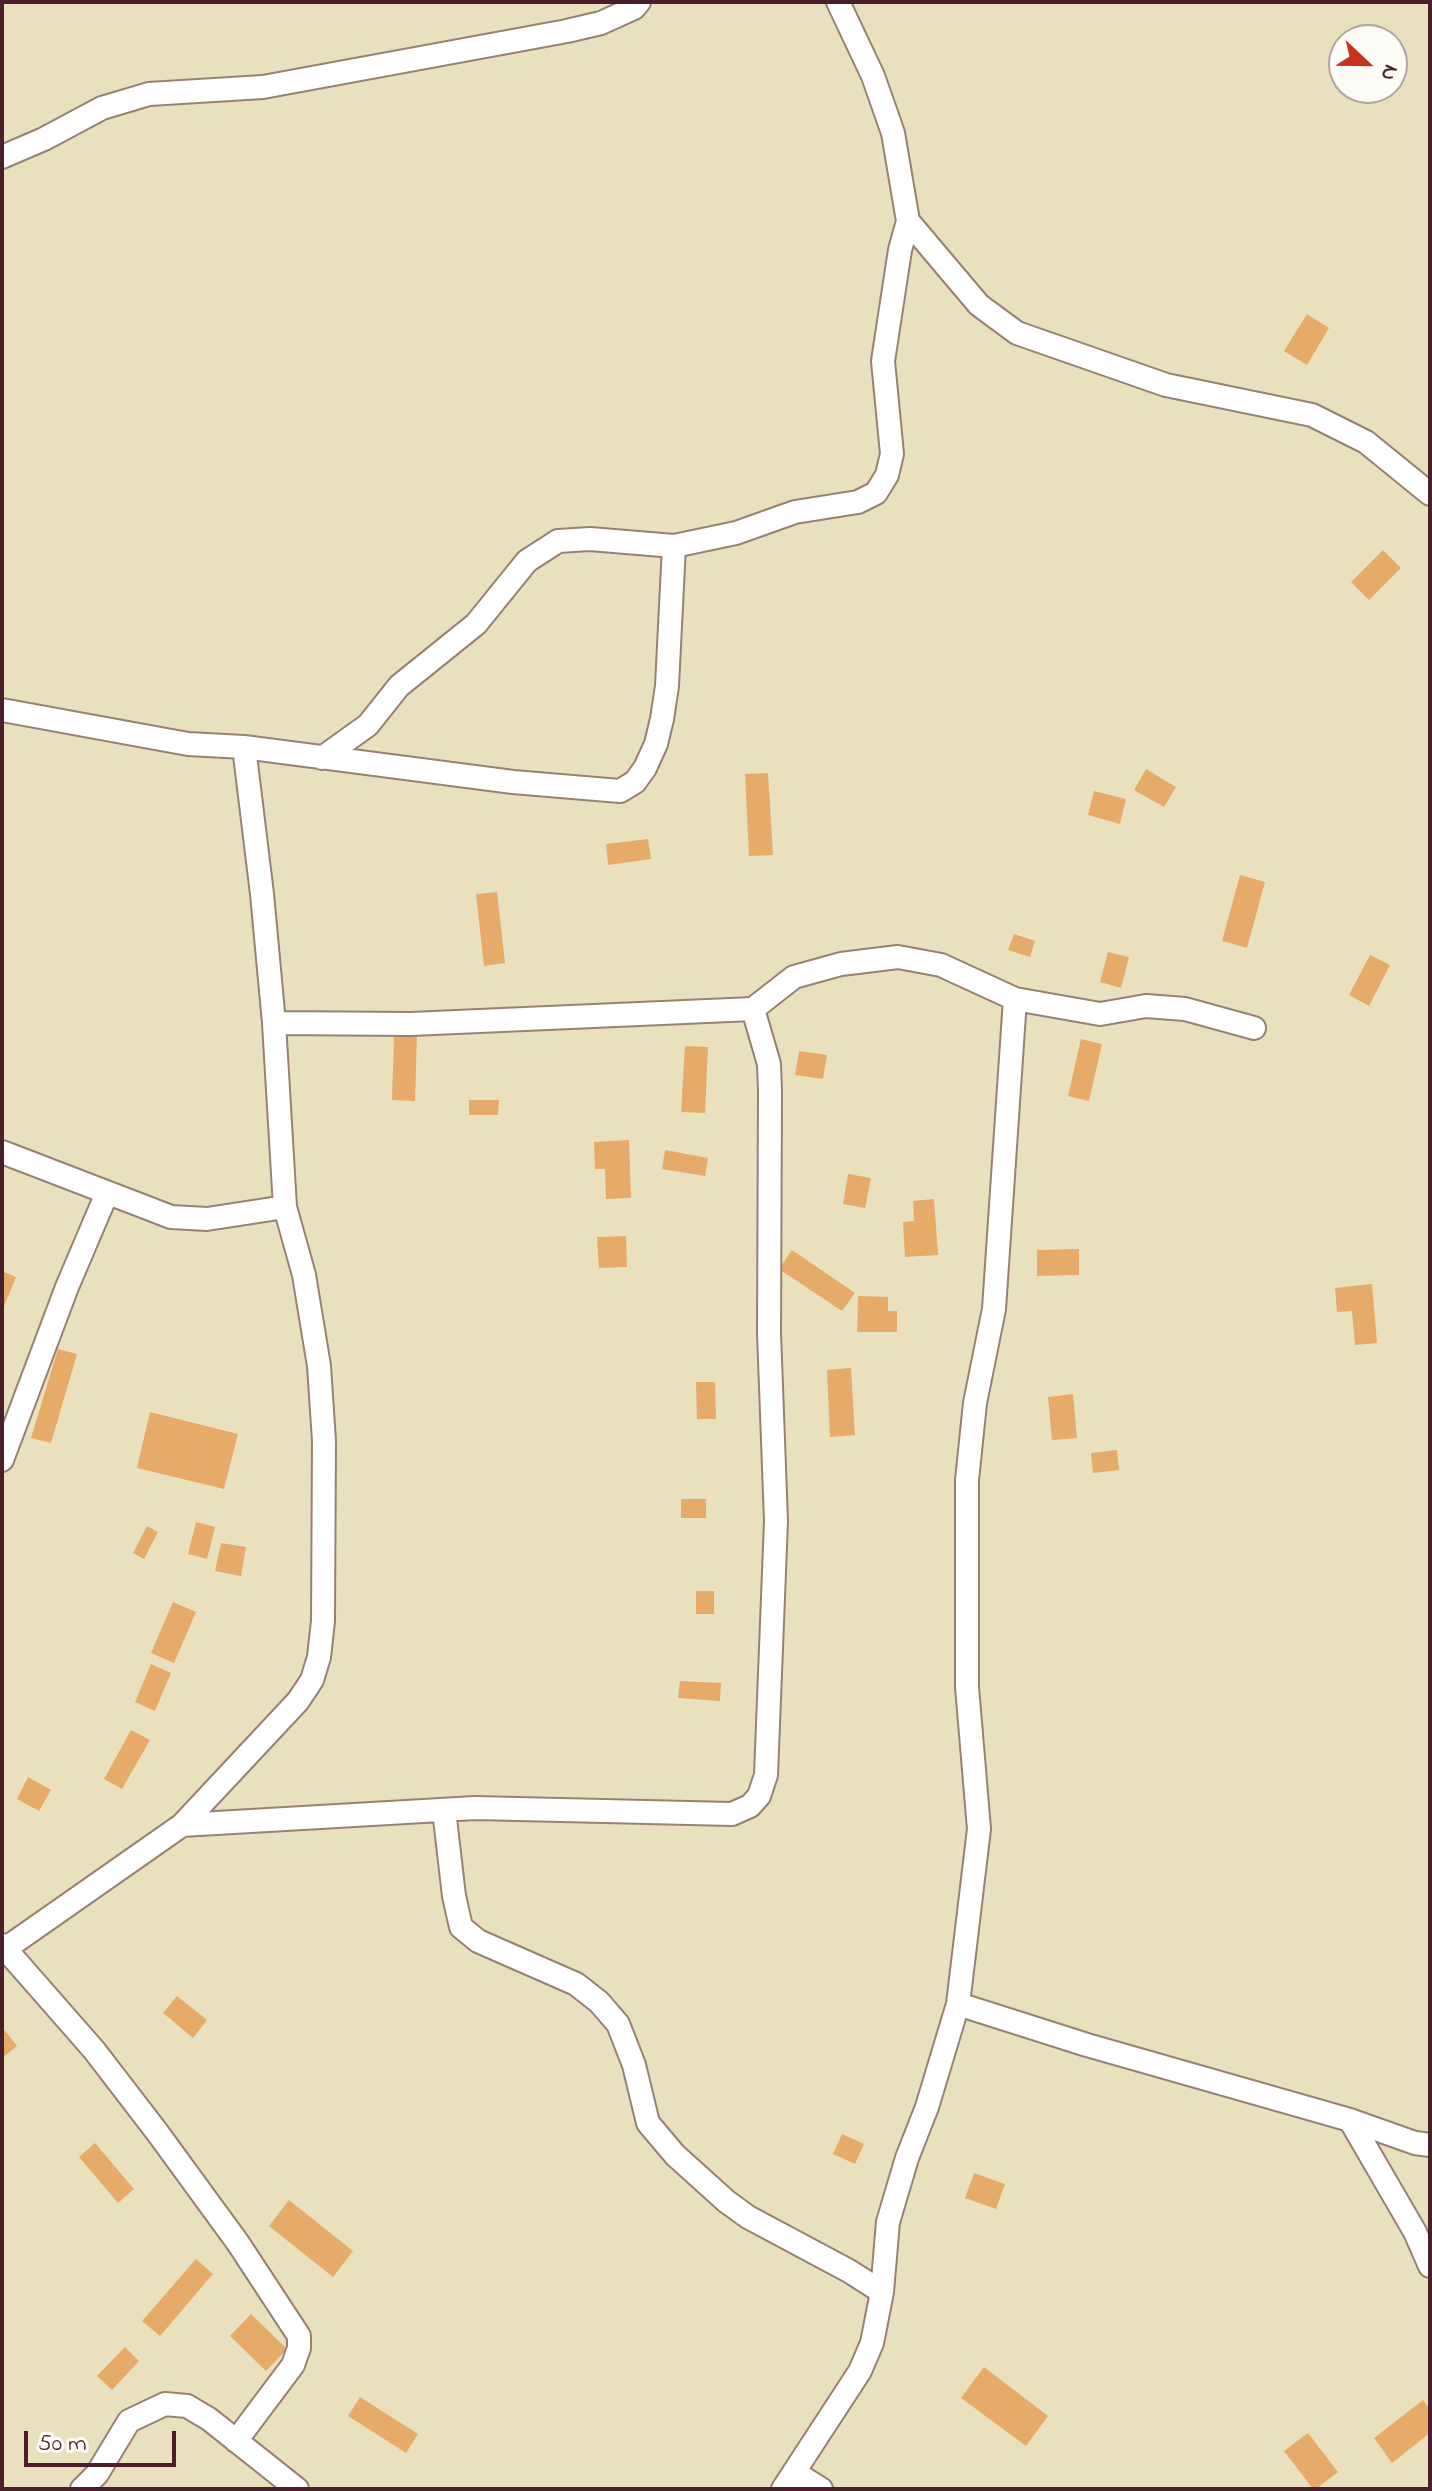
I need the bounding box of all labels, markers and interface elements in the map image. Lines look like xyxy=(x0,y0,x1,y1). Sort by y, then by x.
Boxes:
north arrow xyxy=(1328,24,1408,104)
text: N xyxy=(1371,59,1406,85)
scale bar xyxy=(28,2415,180,2465)
text: 50 m xyxy=(38,2427,87,2462)

